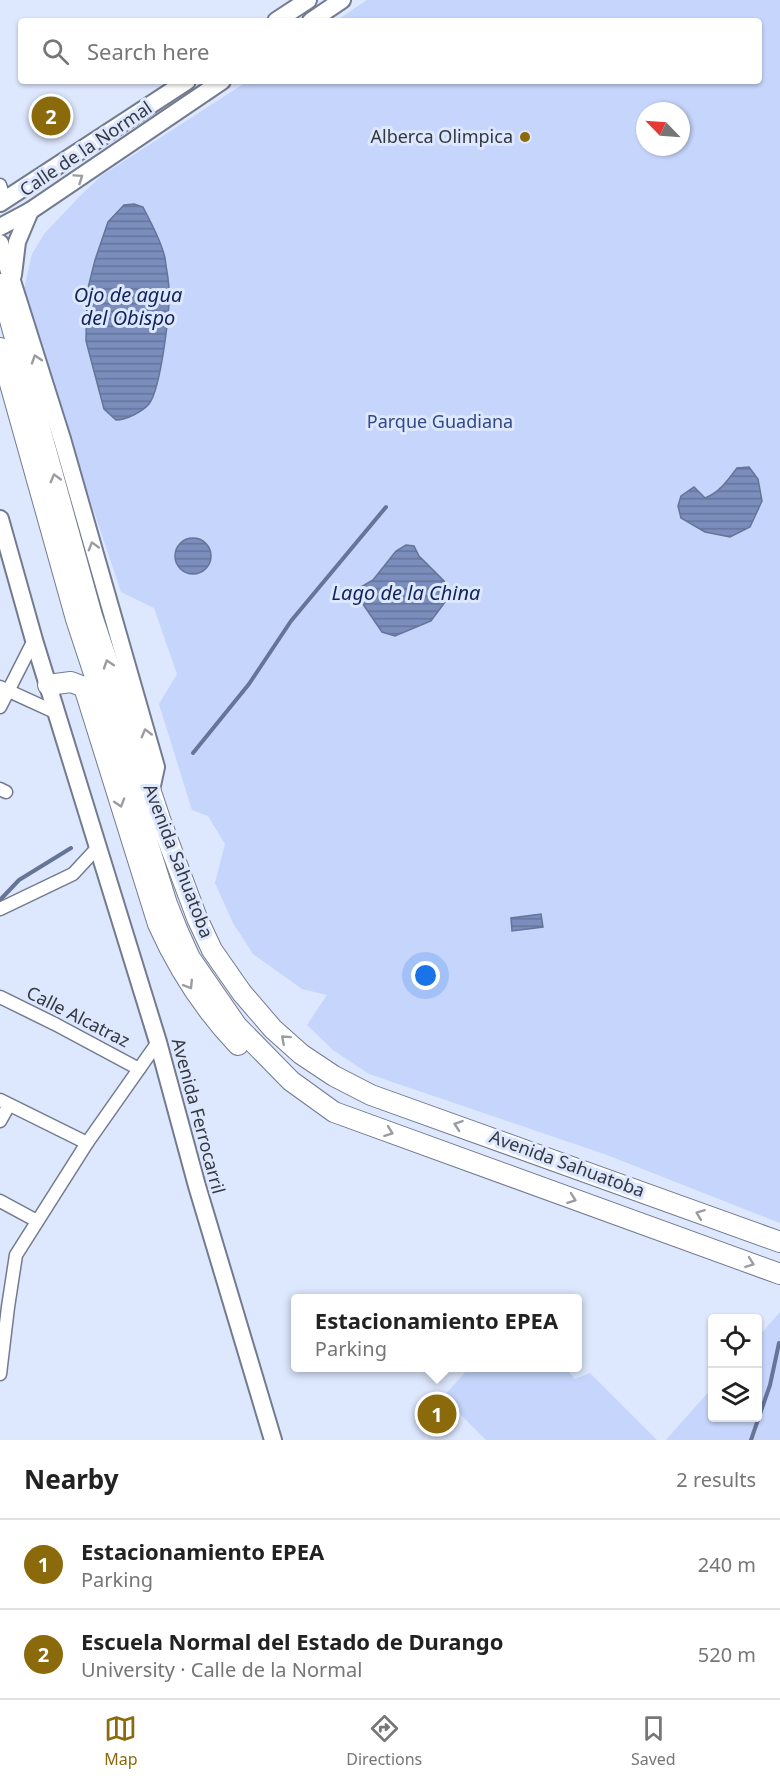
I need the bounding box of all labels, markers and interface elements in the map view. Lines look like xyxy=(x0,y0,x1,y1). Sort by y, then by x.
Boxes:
search box xyxy=(18,18,762,84)
icon: search xyxy=(39,35,72,68)
text: Search here xyxy=(87,36,209,66)
pin: 2 xyxy=(32,94,70,138)
street label: Calle de la Normal xyxy=(15,95,156,201)
north arrow xyxy=(636,102,690,156)
place label: Alberca Olimpica xyxy=(371,124,513,148)
marker: Alberca Olimpica xyxy=(518,130,532,144)
one-way arrow xyxy=(72,174,83,185)
water label: Ojo de agua del Obispo xyxy=(74,281,182,331)
one-way arrow xyxy=(31,354,43,365)
park label: Parque Guadiana xyxy=(367,409,513,433)
one-way arrow xyxy=(49,473,62,483)
one-way arrow xyxy=(88,541,100,552)
water label: Lago de la China xyxy=(332,579,480,606)
one-way arrow xyxy=(103,659,115,670)
one-way arrow xyxy=(141,728,154,738)
street label: Avenida Sahuatoba xyxy=(138,780,219,941)
one-way arrow xyxy=(113,797,125,808)
your location xyxy=(411,961,440,990)
one-way arrow xyxy=(182,979,194,989)
street label: Calle Alcatraz xyxy=(23,980,134,1052)
street label: Avenida Ferrocarril xyxy=(167,1035,231,1196)
one-way arrow xyxy=(281,1035,292,1046)
one-way arrow xyxy=(453,1120,464,1132)
one-way arrow xyxy=(383,1124,394,1137)
street label: Avenida Sahuatoba xyxy=(487,1124,648,1202)
one-way arrow xyxy=(566,1192,577,1204)
one-way arrow xyxy=(695,1208,706,1221)
one-way arrow xyxy=(744,1256,755,1269)
popup xyxy=(291,1294,582,1372)
text: Estacionamiento EPEA xyxy=(315,1305,558,1335)
map controls xyxy=(708,1314,762,1422)
button: locate xyxy=(708,1314,762,1368)
text: Parking xyxy=(315,1335,387,1362)
button: layers xyxy=(708,1368,762,1422)
pin: 1 xyxy=(418,1392,456,1436)
text: Nearby xyxy=(24,1461,119,1497)
text: 2 results xyxy=(676,1466,756,1493)
text: Estacionamiento EPEA xyxy=(81,1536,324,1566)
text: 1 xyxy=(38,1551,49,1578)
text: 240 m xyxy=(698,1551,756,1578)
text: Parking xyxy=(81,1566,153,1593)
text: Escuela Normal del Estado de Durango xyxy=(81,1626,503,1656)
text: 2 xyxy=(38,1641,49,1668)
text: 520 m xyxy=(698,1641,756,1668)
text: University · Calle de la Normal xyxy=(81,1656,362,1683)
tab: Map xyxy=(104,1712,138,1770)
tab: Directions xyxy=(346,1712,422,1770)
tab: Saved xyxy=(631,1712,676,1770)

